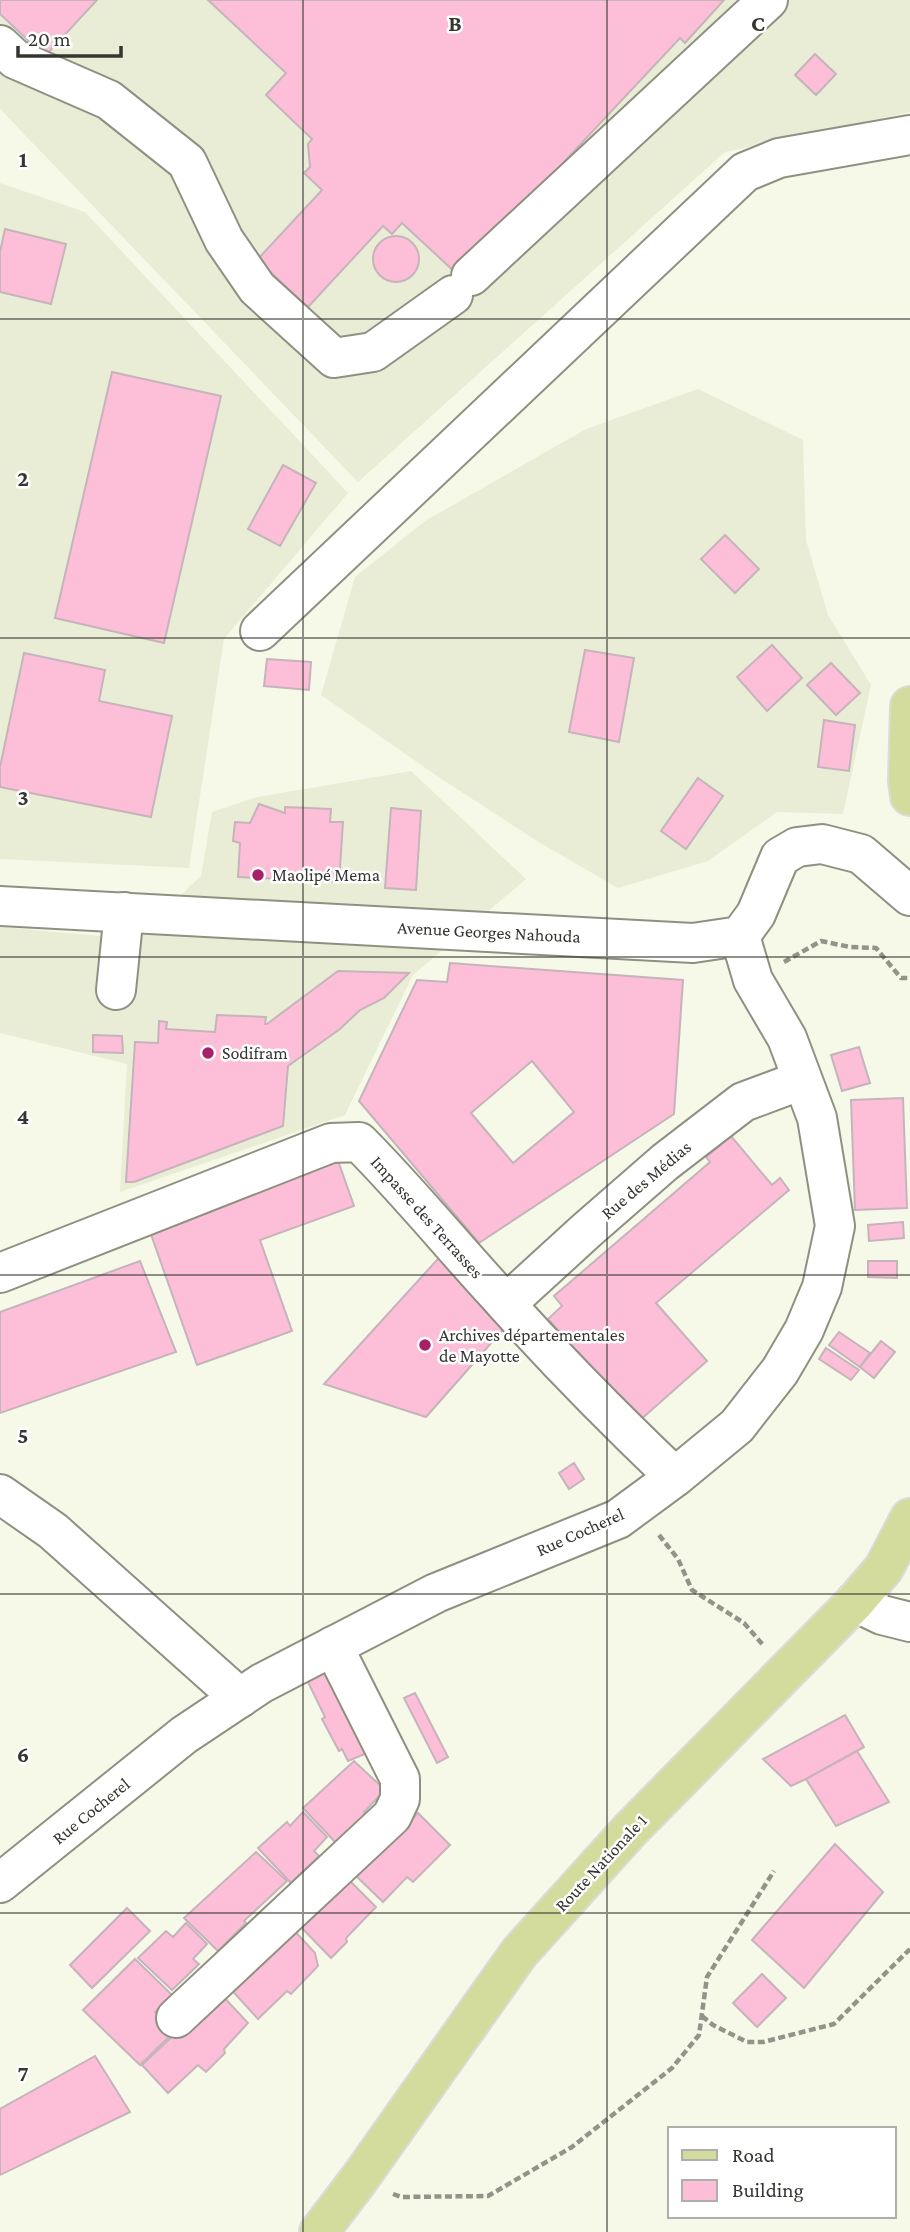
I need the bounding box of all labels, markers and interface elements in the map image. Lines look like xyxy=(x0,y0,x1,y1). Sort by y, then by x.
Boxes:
text: B xyxy=(448,10,462,36)
text: C xyxy=(751,10,765,36)
scale bar xyxy=(18,14,121,58)
text: 20 m xyxy=(28,27,71,51)
text: 1 xyxy=(19,146,28,172)
text: 2 xyxy=(17,465,29,491)
text: 3 xyxy=(17,784,29,810)
place label: Maolipé Mema xyxy=(272,865,380,885)
marker: Maolipé Mema xyxy=(250,867,266,883)
street label: Avenue Georges Nahouda xyxy=(397,917,581,947)
place label: Sodifram xyxy=(222,1043,288,1063)
marker: Sodifram xyxy=(200,1045,216,1061)
text: 4 xyxy=(17,1103,29,1129)
street label: Rue des Médias xyxy=(597,1137,695,1223)
street label: Impasse des Terrasses xyxy=(367,1152,487,1282)
place label: Archives départementales de Mayotte xyxy=(439,1325,625,1366)
marker: Archives départementales de Mayotte xyxy=(417,1337,433,1353)
text: 5 xyxy=(17,1422,29,1448)
street label: Rue Cocherel xyxy=(533,1504,627,1560)
text: 6 xyxy=(17,1741,29,1767)
street label: Rue Cocherel xyxy=(48,1774,134,1848)
street label: Route Nationale 1 xyxy=(551,1810,651,1916)
text: 7 xyxy=(17,2060,29,2086)
legend xyxy=(668,2127,896,2218)
text: Road xyxy=(732,2143,775,2167)
text: Building xyxy=(732,2178,804,2202)

